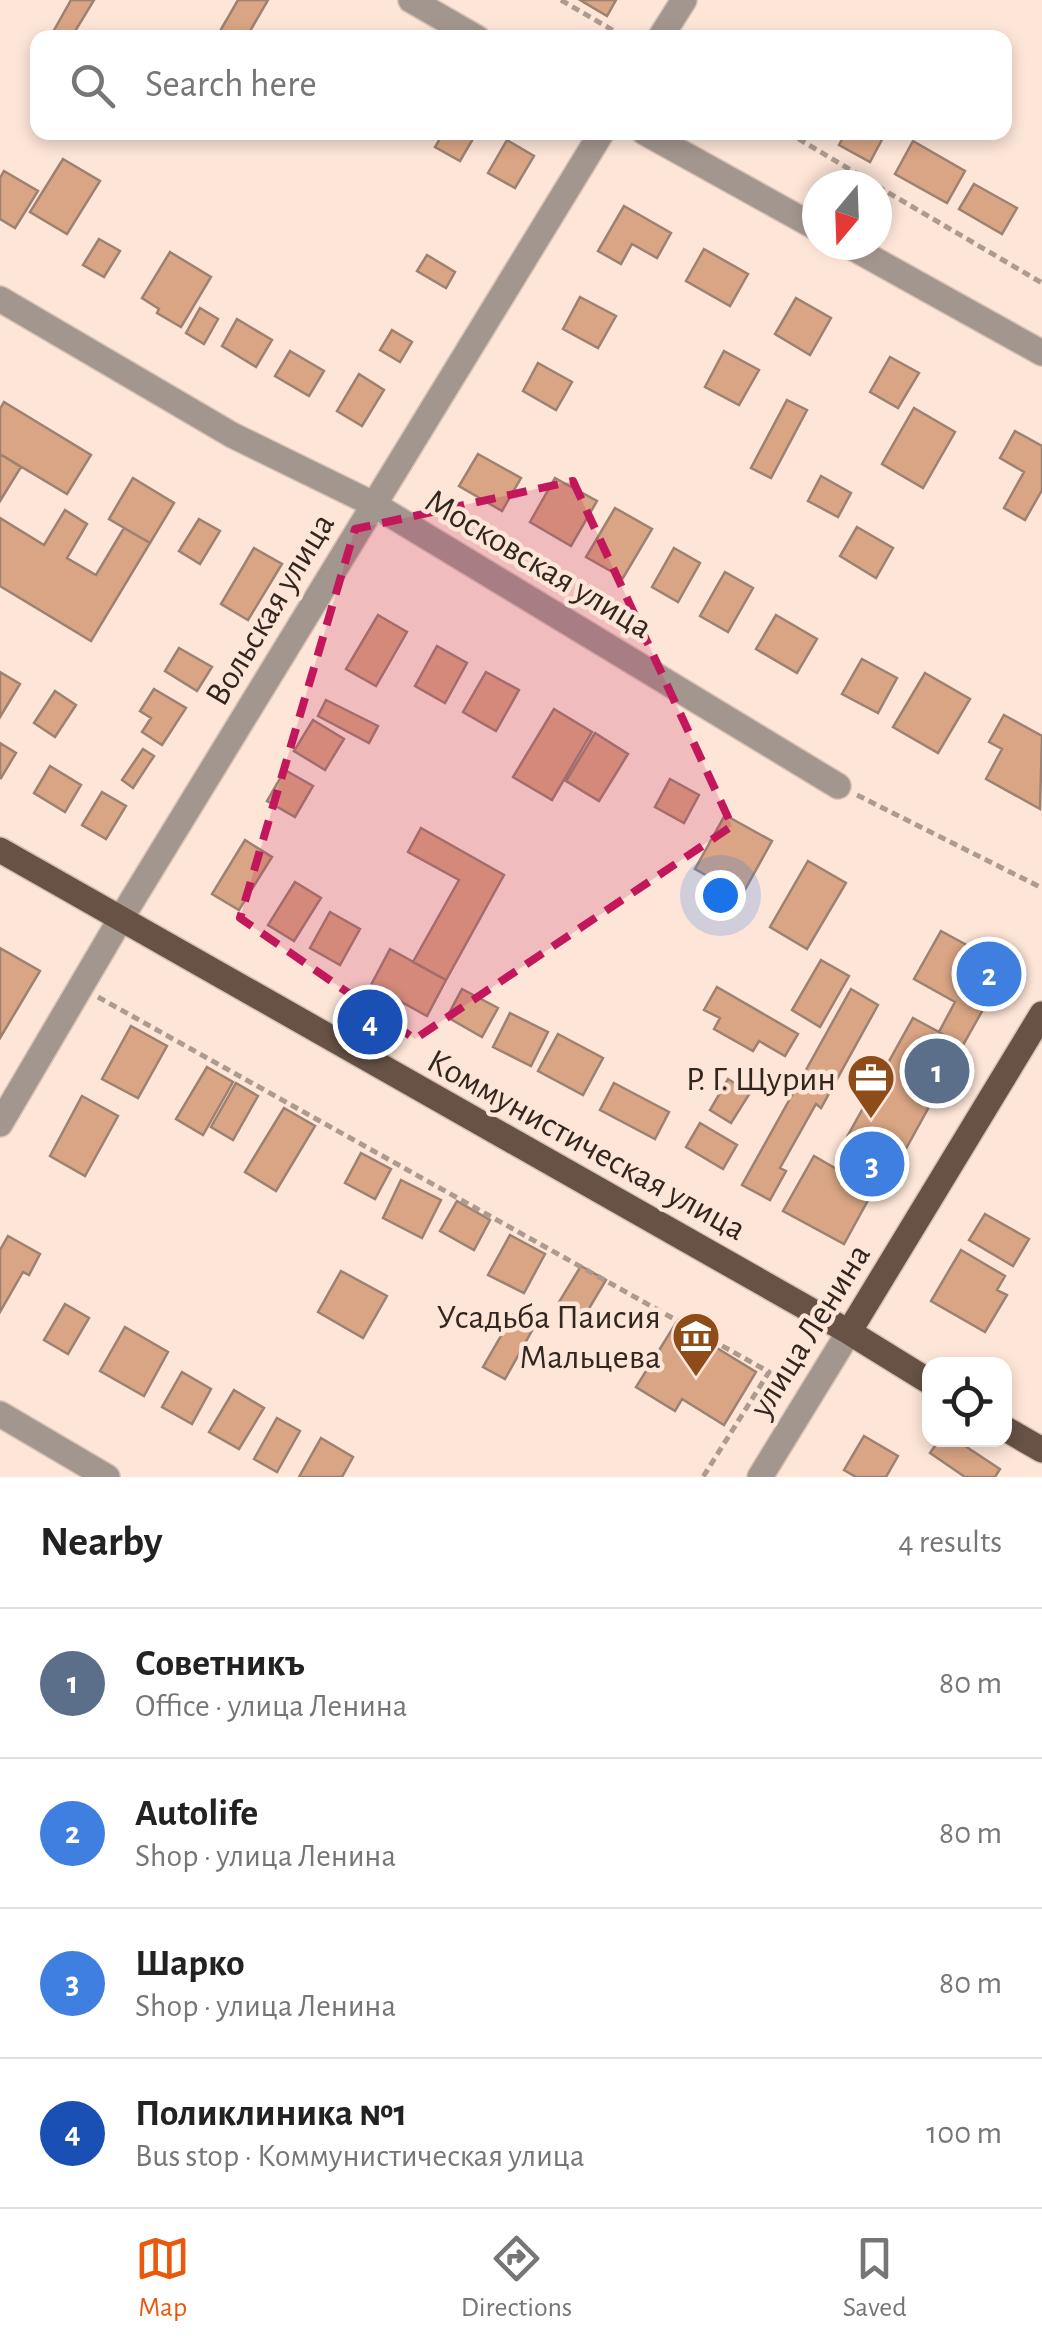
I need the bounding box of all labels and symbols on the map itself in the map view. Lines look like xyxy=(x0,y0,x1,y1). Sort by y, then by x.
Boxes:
north arrow xyxy=(802,170,892,260)
street label: Московская улица xyxy=(419,483,658,646)
street label: Вольская улица xyxy=(199,508,341,712)
your location xyxy=(695,870,746,921)
pin: 2 xyxy=(956,936,1022,1012)
pin: 4 xyxy=(338,984,402,1060)
pin: 1 xyxy=(904,1034,970,1108)
street label: Коммунистическая улица xyxy=(421,1043,751,1247)
office icon: Р. Г. Щурин xyxy=(845,1052,897,1120)
place label: Р. Г. Щурин xyxy=(685,1062,836,1097)
pin: 3 xyxy=(840,1126,904,1202)
street label: улица Ленина xyxy=(743,1238,877,1424)
place label: Усадьба Паисия Мальцева xyxy=(437,1300,661,1375)
museum icon: Усадьба Паисия Мальцева xyxy=(670,1310,722,1378)

